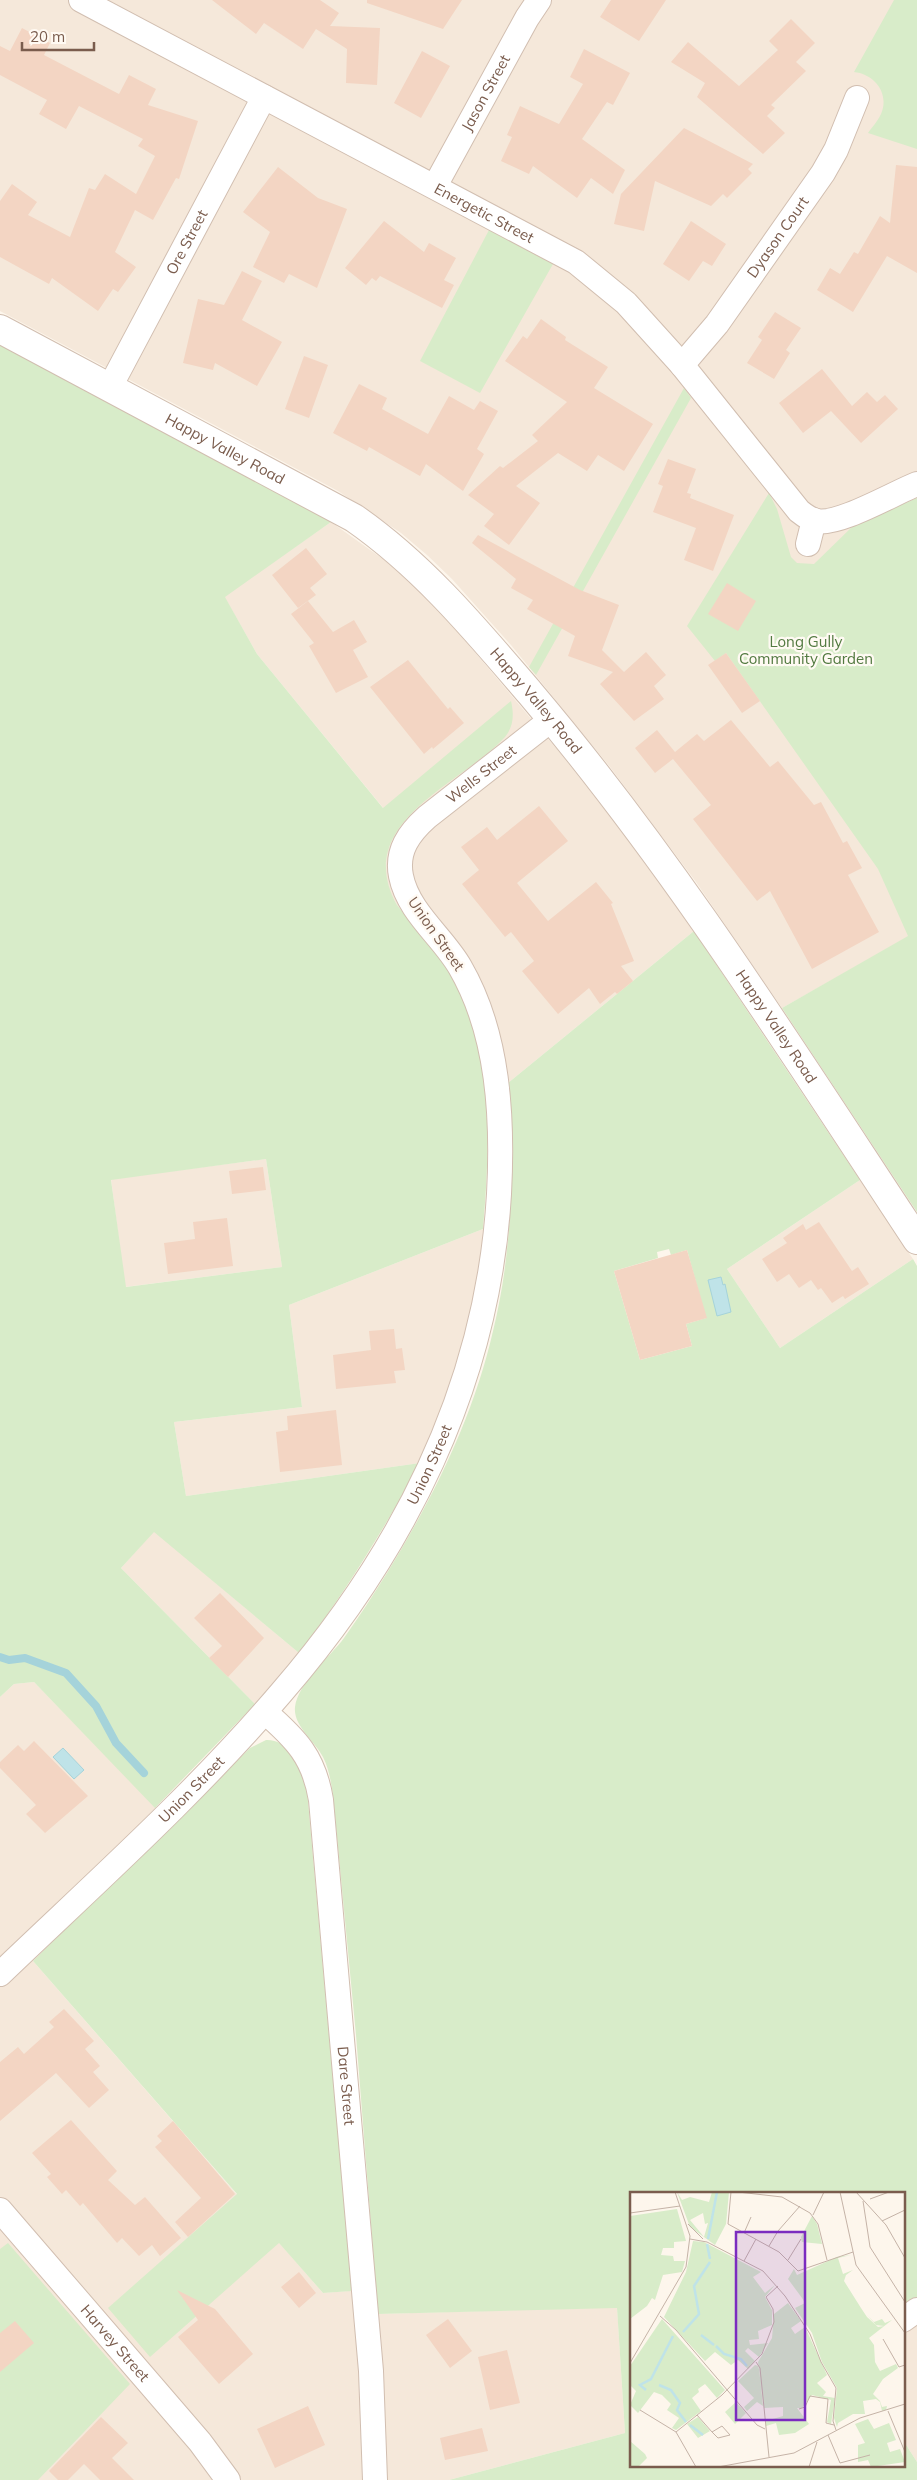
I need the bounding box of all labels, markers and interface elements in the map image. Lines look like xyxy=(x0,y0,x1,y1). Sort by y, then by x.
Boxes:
scale bar xyxy=(22,20,95,52)
text: 20 m xyxy=(30,27,65,46)
street label: Jason Street xyxy=(457,51,514,134)
street label: Energetic Street xyxy=(431,179,537,247)
street label: Dyason Court xyxy=(743,193,813,281)
street label: Ore Street xyxy=(162,206,211,278)
street label: Happy Valley Road xyxy=(162,409,288,488)
park label: Long Gully Community Garden xyxy=(739,632,873,668)
street label: Happy Valley Road xyxy=(486,643,586,758)
street label: Wells Street xyxy=(442,741,520,807)
street label: Union Street xyxy=(404,893,469,974)
street label: Happy Valley Road xyxy=(732,966,821,1087)
street label: Union Street xyxy=(403,1422,456,1508)
street label: Union Street xyxy=(154,1752,228,1827)
street label: Dare Street xyxy=(334,2045,359,2126)
inset map xyxy=(630,2192,904,2468)
street label: Harvey Street xyxy=(77,2300,154,2385)

